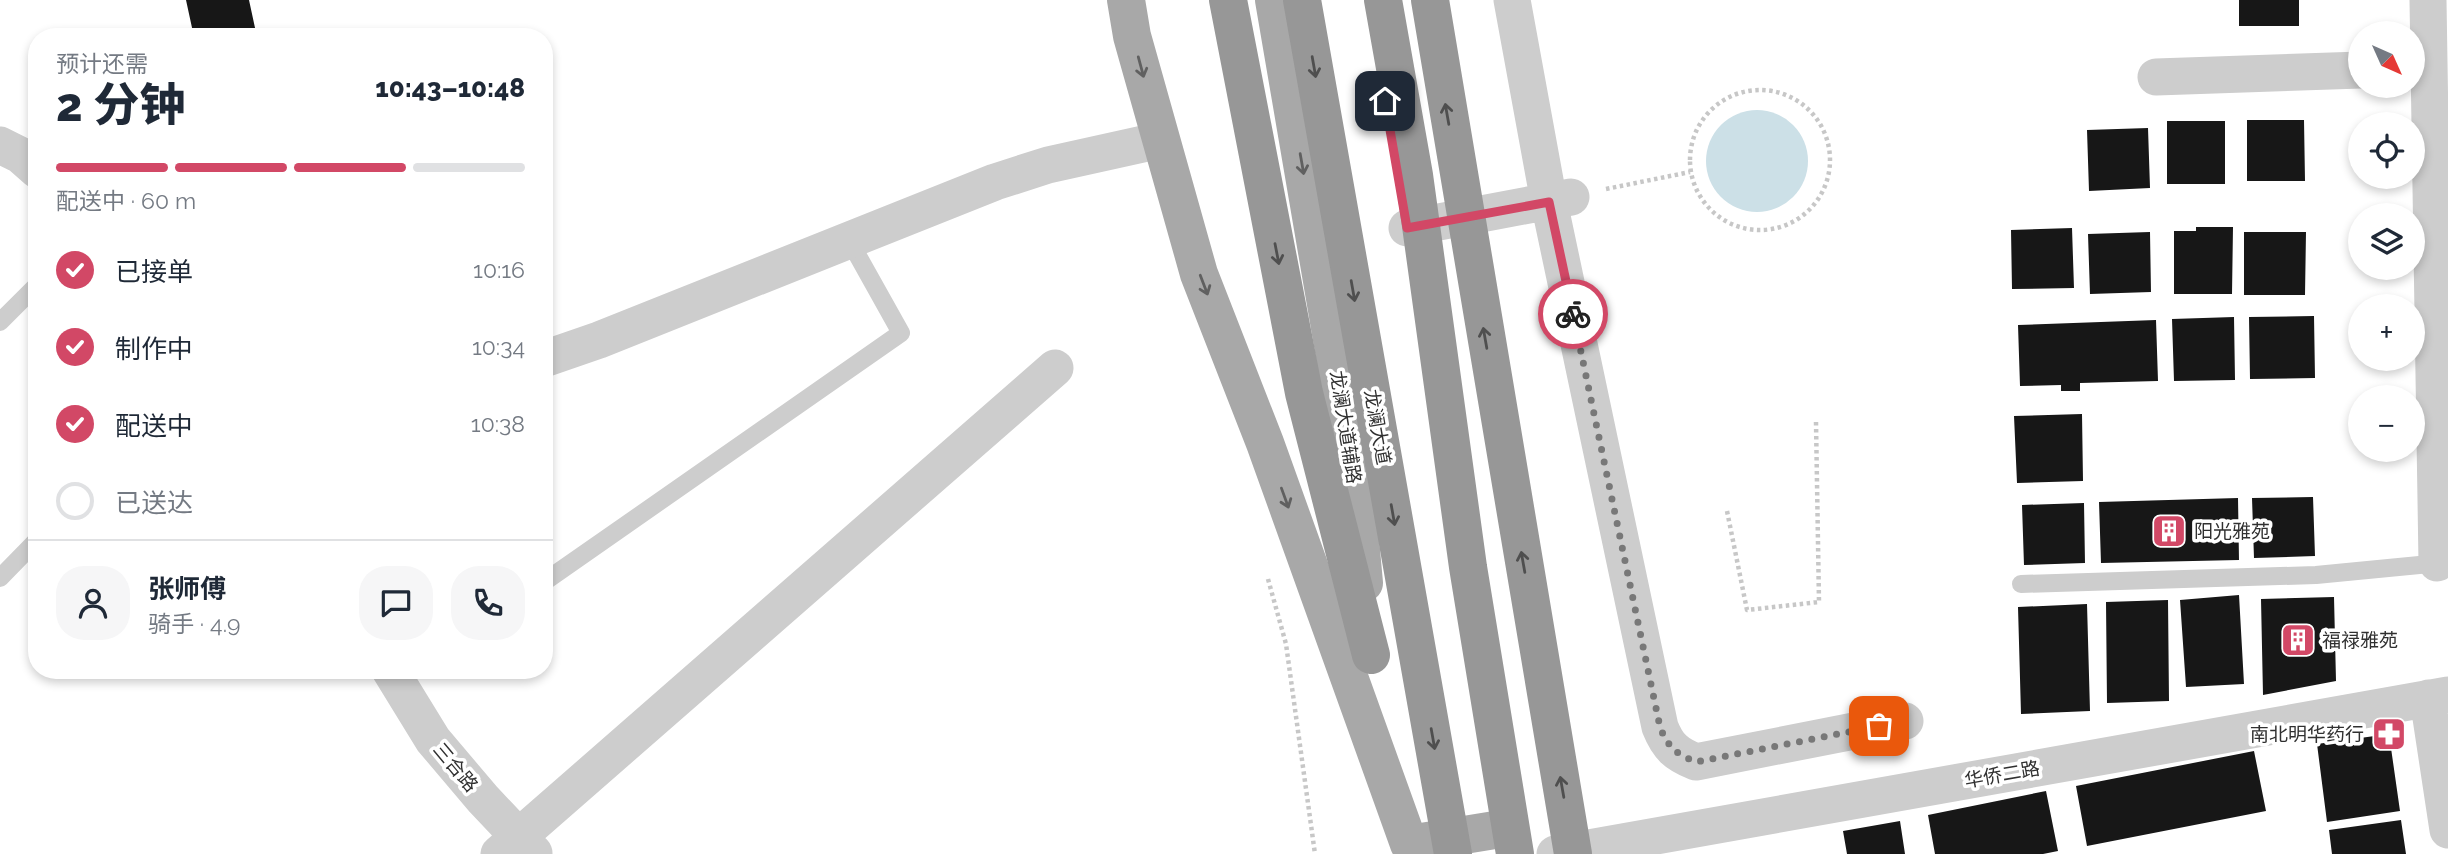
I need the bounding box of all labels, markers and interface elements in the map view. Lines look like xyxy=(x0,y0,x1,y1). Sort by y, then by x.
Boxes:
north arrow xyxy=(2348,21,2426,98)
map controls xyxy=(2348,21,2425,462)
text: 预计还需 xyxy=(56,50,148,77)
one-way arrow xyxy=(1135,55,1148,77)
one-way arrow xyxy=(1308,55,1321,78)
pin xyxy=(1355,71,1415,131)
text: 10:43–10:48 xyxy=(375,73,525,103)
text: 2 分钟 xyxy=(56,78,185,132)
icon: home xyxy=(1366,82,1404,120)
one-way arrow xyxy=(1440,103,1453,126)
button: locate xyxy=(2348,112,2425,189)
one-way arrow xyxy=(1296,152,1309,175)
text: 配送中 · 60 m xyxy=(56,187,196,214)
button: layers xyxy=(2348,203,2425,280)
one-way arrow xyxy=(1271,242,1285,265)
icon: check xyxy=(56,251,94,289)
text: 10:16 xyxy=(473,256,525,283)
text: 已接单 xyxy=(115,257,193,287)
one-way arrow xyxy=(1198,274,1211,296)
one-way arrow xyxy=(1347,279,1361,302)
courier xyxy=(1538,279,1608,349)
button: + xyxy=(2348,294,2425,371)
icon: bike xyxy=(1554,295,1592,333)
one-way arrow xyxy=(1478,327,1491,350)
icon: check xyxy=(56,328,94,366)
text: 10:34 xyxy=(472,333,525,360)
text: 制作中 xyxy=(115,334,193,364)
street label: 龙澜大道辅路 xyxy=(1326,369,1366,485)
button: − xyxy=(2348,385,2425,462)
street label: 龙澜大道 xyxy=(1361,388,1395,466)
icon: check xyxy=(56,405,94,443)
text: 10:38 xyxy=(471,410,525,437)
text: 配送中 xyxy=(115,411,193,441)
one-way arrow xyxy=(1280,486,1292,508)
text: 已送达 xyxy=(115,488,193,518)
one-way arrow xyxy=(1387,503,1400,526)
building icon: 阳光雅苑 xyxy=(2150,512,2188,550)
place label: 阳光雅苑 xyxy=(2194,520,2270,542)
one-way arrow xyxy=(1516,552,1530,574)
button: person xyxy=(56,566,130,640)
button: chat xyxy=(359,566,433,640)
button: phone xyxy=(451,566,525,640)
text: 张师傅 xyxy=(148,574,226,604)
text: 骑手 · 4.9 xyxy=(148,610,240,637)
building icon: 福禄雅苑 xyxy=(2279,621,2317,659)
place label: 福禄雅苑 xyxy=(2322,629,2398,651)
pin xyxy=(1849,696,1909,756)
icon: bag xyxy=(1860,707,1898,745)
pharmacy icon: 南北明华药行 xyxy=(2370,715,2408,753)
place label: 南北明华药行 xyxy=(2250,723,2364,745)
one-way arrow xyxy=(1427,727,1440,750)
street label: 三合路 xyxy=(429,738,483,796)
street label: 华侨二路 xyxy=(1963,757,2041,791)
one-way arrow xyxy=(1555,776,1568,799)

